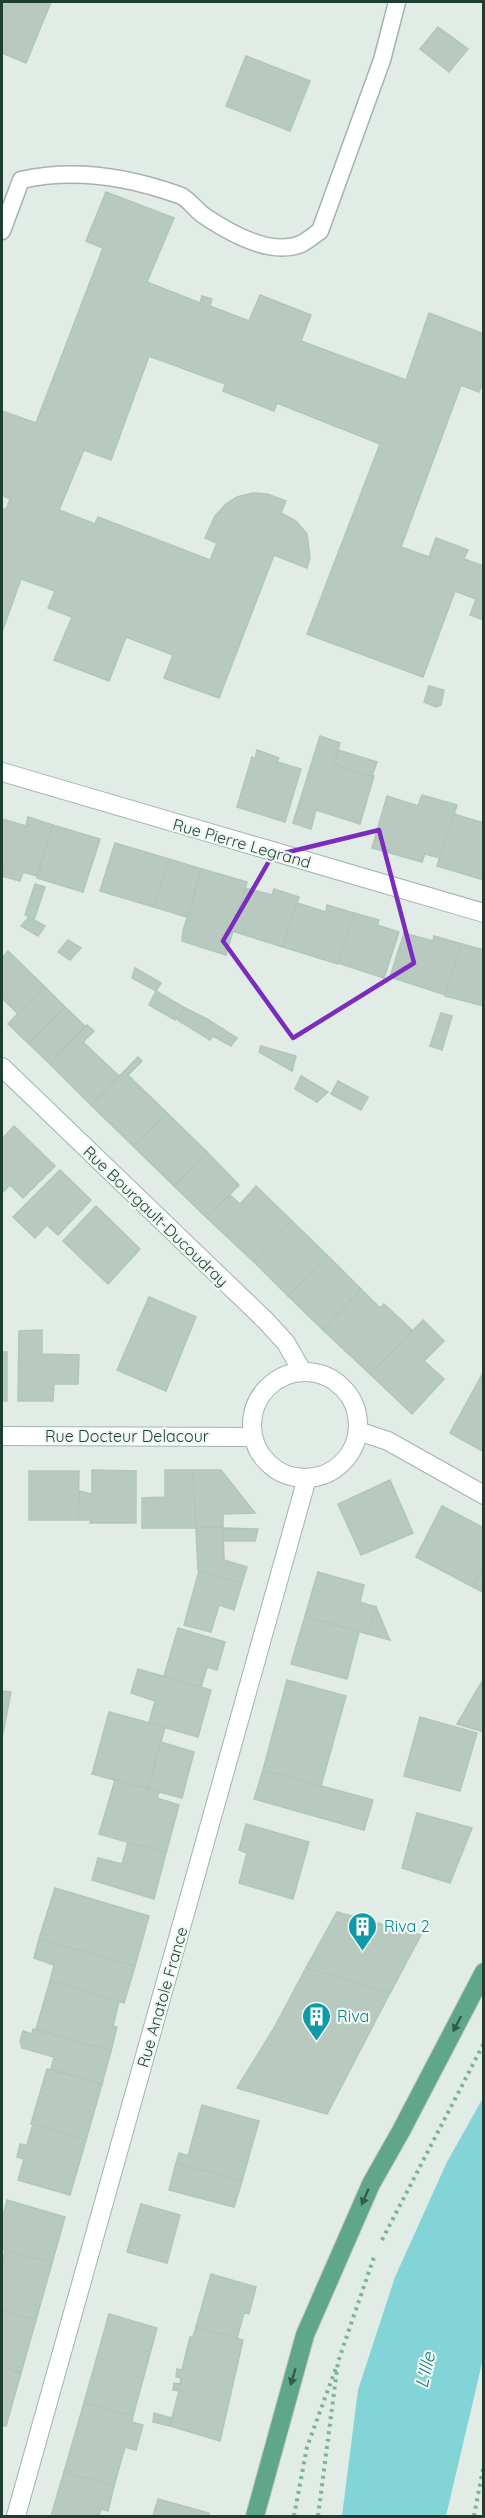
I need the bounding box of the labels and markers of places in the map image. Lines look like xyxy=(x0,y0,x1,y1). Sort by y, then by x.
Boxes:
building icon: Riva 2 xyxy=(347,1910,379,1952)
place label: Riva 2 xyxy=(384,1916,430,1936)
building icon: Riva xyxy=(300,2000,332,2042)
place label: Riva xyxy=(337,2006,369,2026)

